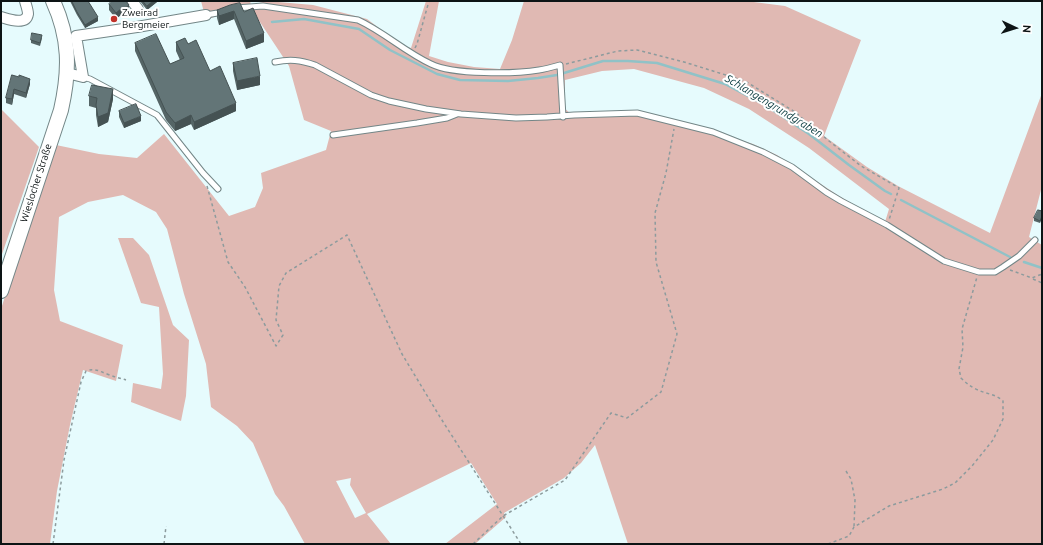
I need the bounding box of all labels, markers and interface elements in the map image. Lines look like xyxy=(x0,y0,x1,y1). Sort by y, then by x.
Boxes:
place label: Zweirad Bergmeier xyxy=(122,7,169,30)
north arrow xyxy=(995,8,1035,48)
marker: Zweirad Bergmeier xyxy=(109,14,119,24)
text: N xyxy=(1021,24,1033,33)
water label: Schlangengrundgraben xyxy=(723,72,825,140)
street label: Wieslocher Straße xyxy=(18,142,54,224)

